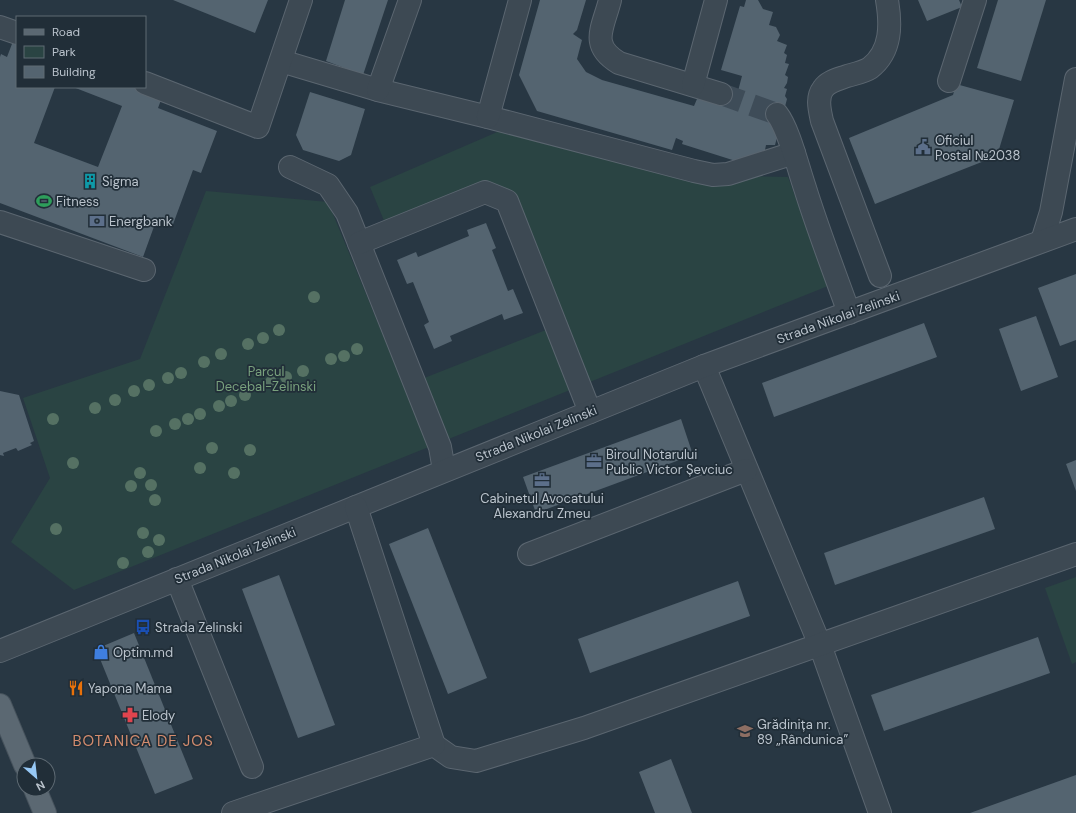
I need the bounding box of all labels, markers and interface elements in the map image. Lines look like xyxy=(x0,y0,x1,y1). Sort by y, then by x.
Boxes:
legend xyxy=(16,16,146,88)
text: Road xyxy=(52,24,80,40)
text: Park xyxy=(52,44,76,60)
text: Building xyxy=(52,64,96,80)
place label: Oficiul Postal №2038 xyxy=(935,132,1021,164)
public building icon: Oficiul Postal №2038 xyxy=(914,138,932,156)
building icon: Sigma xyxy=(81,172,99,190)
place label: Sigma xyxy=(102,173,139,190)
sports icon: Fitness xyxy=(35,192,53,210)
place label: Fitness xyxy=(56,193,99,210)
bank icon: Energbank xyxy=(88,212,106,230)
place label: Energbank xyxy=(109,213,173,230)
street label: Strada Nikolai Zelinski xyxy=(774,287,902,348)
park label: Parcul Decebal-Zelinski xyxy=(216,363,316,395)
street label: Strada Nikolai Zelinski xyxy=(473,401,600,466)
place label: Biroul Notarului Public Victor Șevciuc xyxy=(606,446,733,478)
office icon: Biroul Notarului Public Victor Șevciuc xyxy=(585,452,603,470)
office icon: Cabinetul Avocatului Alexandru Zmeu xyxy=(533,471,551,489)
place label: Cabinetul Avocatului Alexandru Zmeu xyxy=(480,490,604,522)
street label: Strada Nikolai Zelinski xyxy=(172,523,299,588)
bus stop icon: Strada Zelinski xyxy=(134,618,152,636)
place label: Strada Zelinski xyxy=(155,619,242,636)
shop icon: Optim.md xyxy=(92,643,110,661)
place label: Optim.md xyxy=(113,644,173,661)
restaurant icon: Yapona Mama xyxy=(67,679,85,697)
place label: Yapona Mama xyxy=(88,680,172,697)
pharmacy icon: Elody xyxy=(121,706,139,724)
place label: Elody xyxy=(142,707,175,724)
place label: Grădinița nr. 89 „Rândunica” xyxy=(757,716,848,748)
school or university icon: Grădinița nr. 89 „Rândunica” xyxy=(736,722,754,740)
district label: BOTANICA DE JOS xyxy=(72,731,214,751)
north arrow xyxy=(16,757,56,797)
text: N xyxy=(34,778,48,794)

